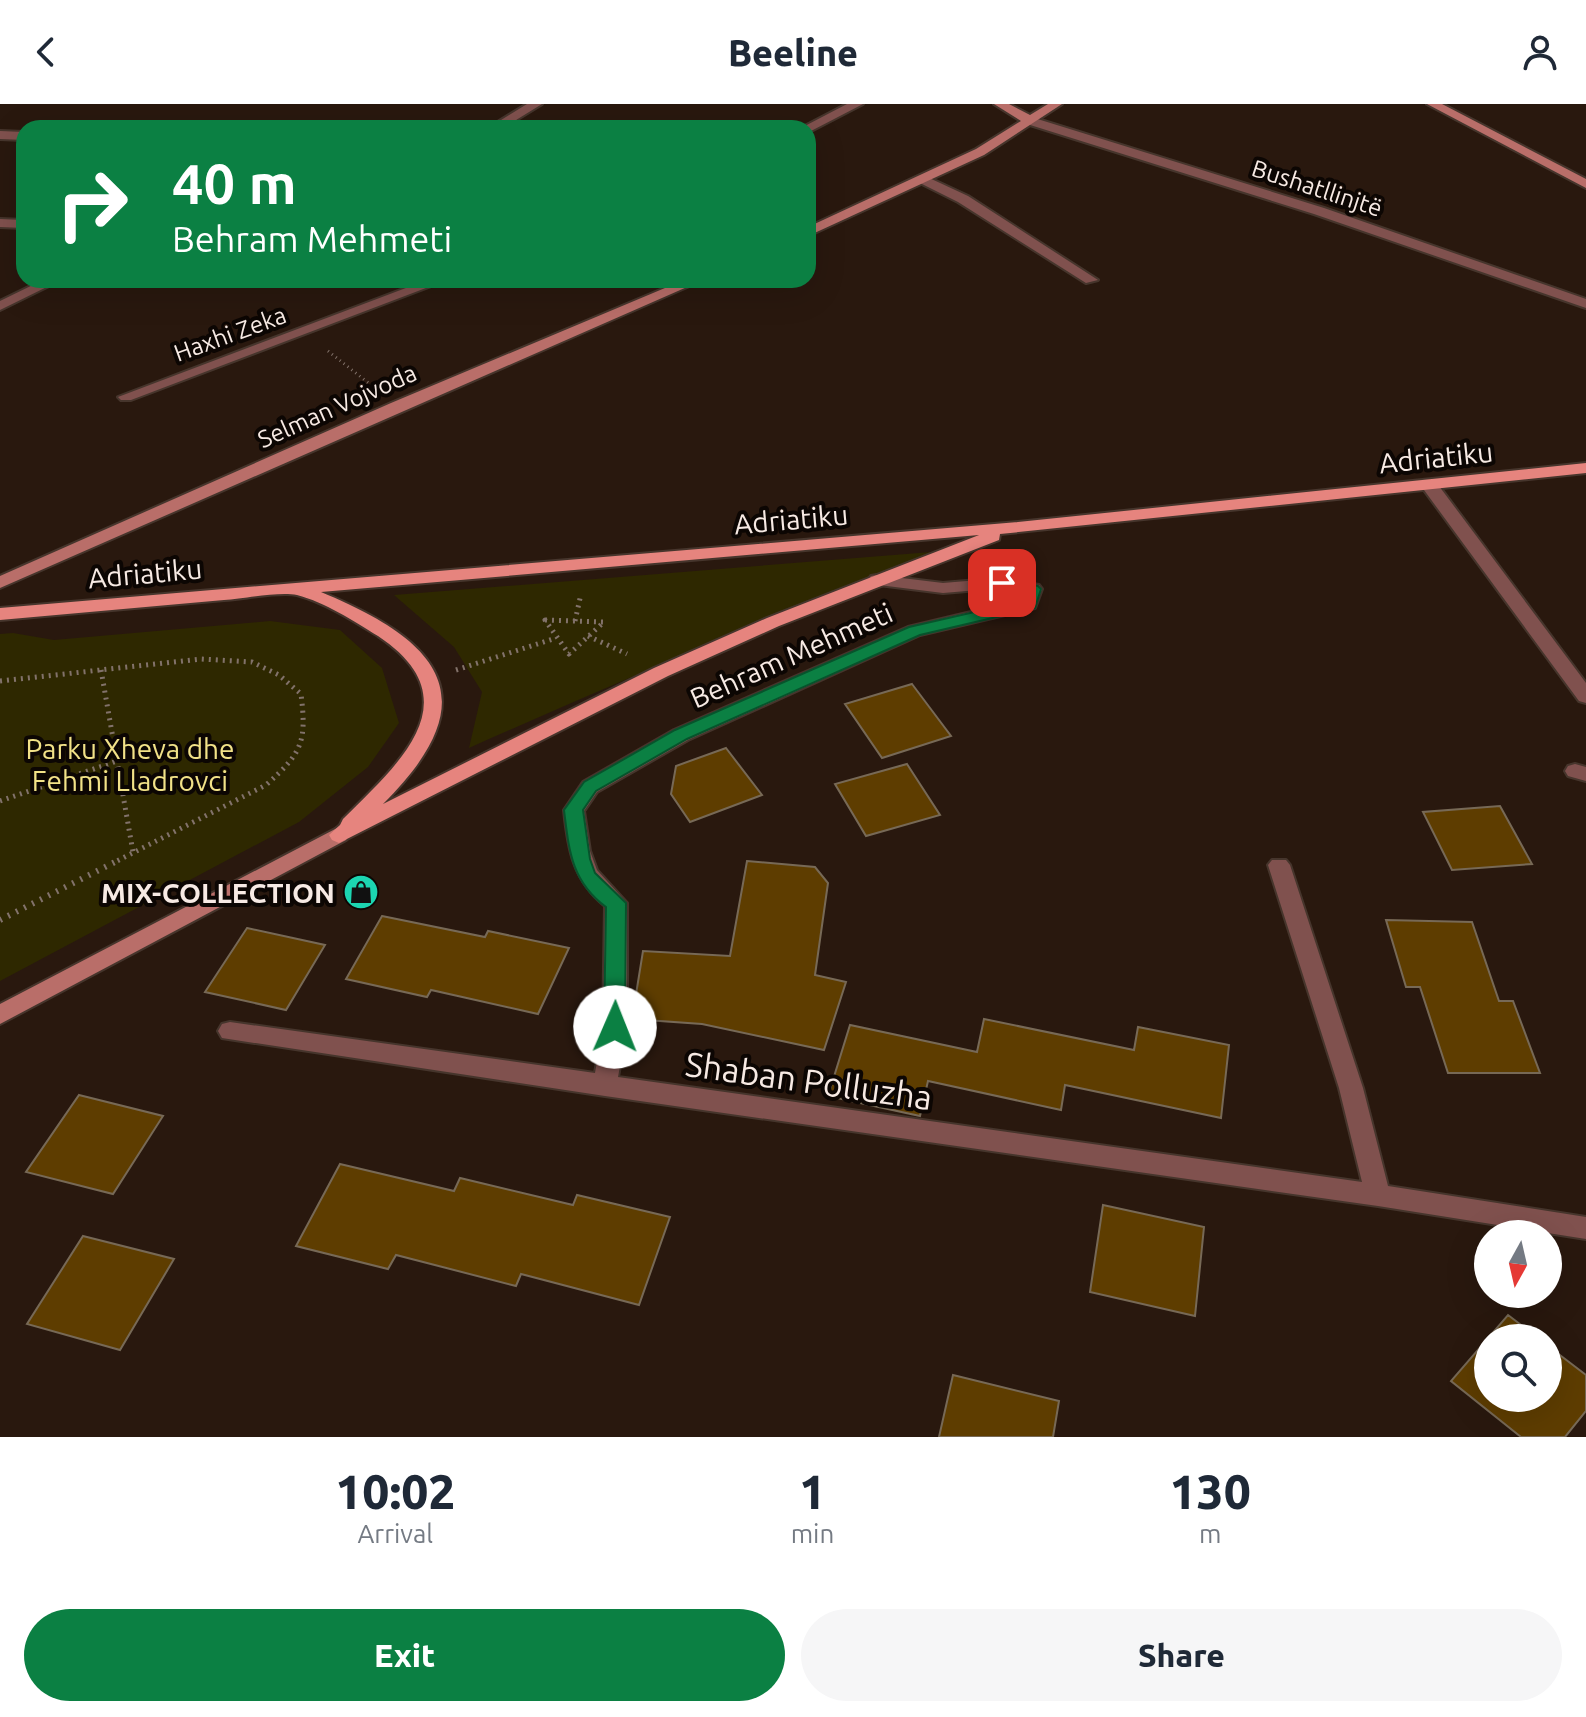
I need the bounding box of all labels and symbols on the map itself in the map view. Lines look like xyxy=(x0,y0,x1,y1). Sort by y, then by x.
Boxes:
street label: Bushatllinjtë xyxy=(1248,154,1386,222)
street label: Haxhi Zeka xyxy=(170,301,290,367)
street label: Selman Vojvoda xyxy=(254,359,420,453)
street label: Adriatiku xyxy=(1378,436,1494,478)
street label: Adriatiku xyxy=(733,499,849,539)
pin xyxy=(968,549,1036,617)
street label: Adriatiku xyxy=(87,553,203,593)
street label: Behram Mehmeti xyxy=(685,597,897,713)
park label: Parku Xheva dhe Fehmi Lladrovci xyxy=(26,733,234,796)
shop icon: MIX-COLLECTION xyxy=(342,873,380,911)
place label: MIX-COLLECTION xyxy=(101,877,335,908)
position arrow xyxy=(573,985,657,1069)
street label: Shaban Polluzha xyxy=(683,1044,935,1116)
north arrow xyxy=(1474,1220,1562,1308)

